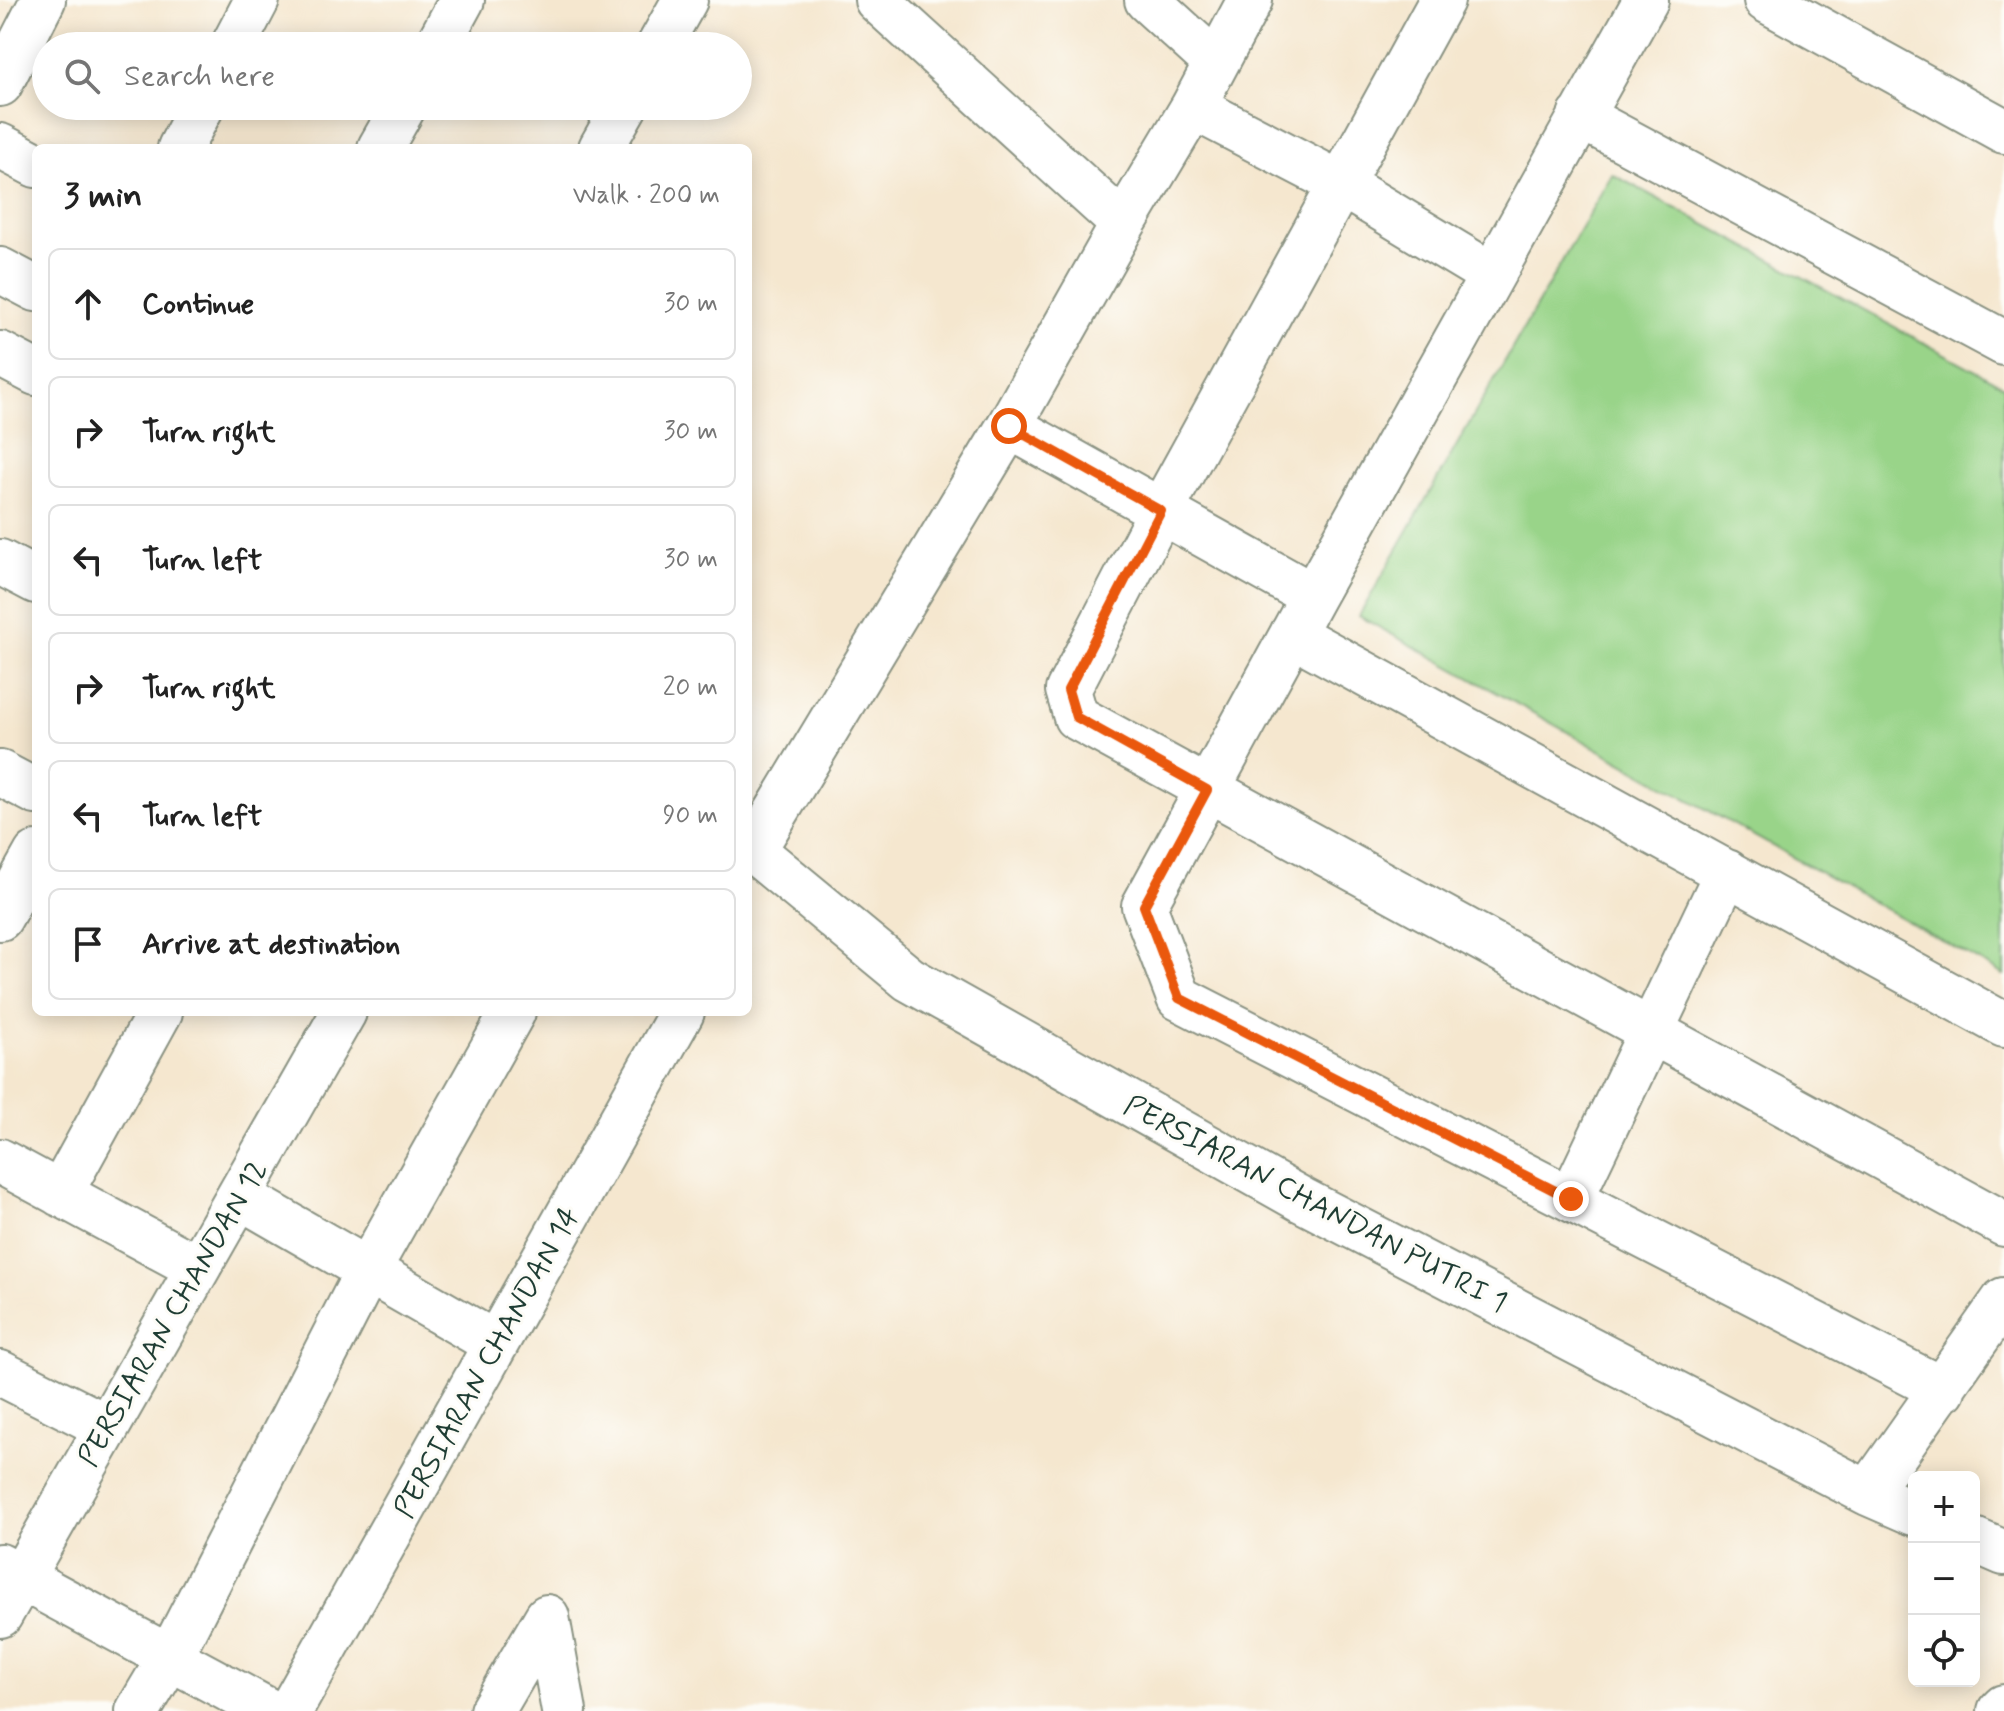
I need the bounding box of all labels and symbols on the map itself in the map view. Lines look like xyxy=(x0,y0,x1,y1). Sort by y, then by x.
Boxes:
route start xyxy=(991,408,1027,444)
street label: PERSIARAN CHANDAN PUTRI 1 xyxy=(1117,1087,1514,1322)
street label: PERSIARAN CHANDAN 12 xyxy=(69,1153,277,1474)
route end xyxy=(1553,1181,1589,1217)
street label: PERSIARAN CHANDAN 14 xyxy=(385,1200,589,1525)

